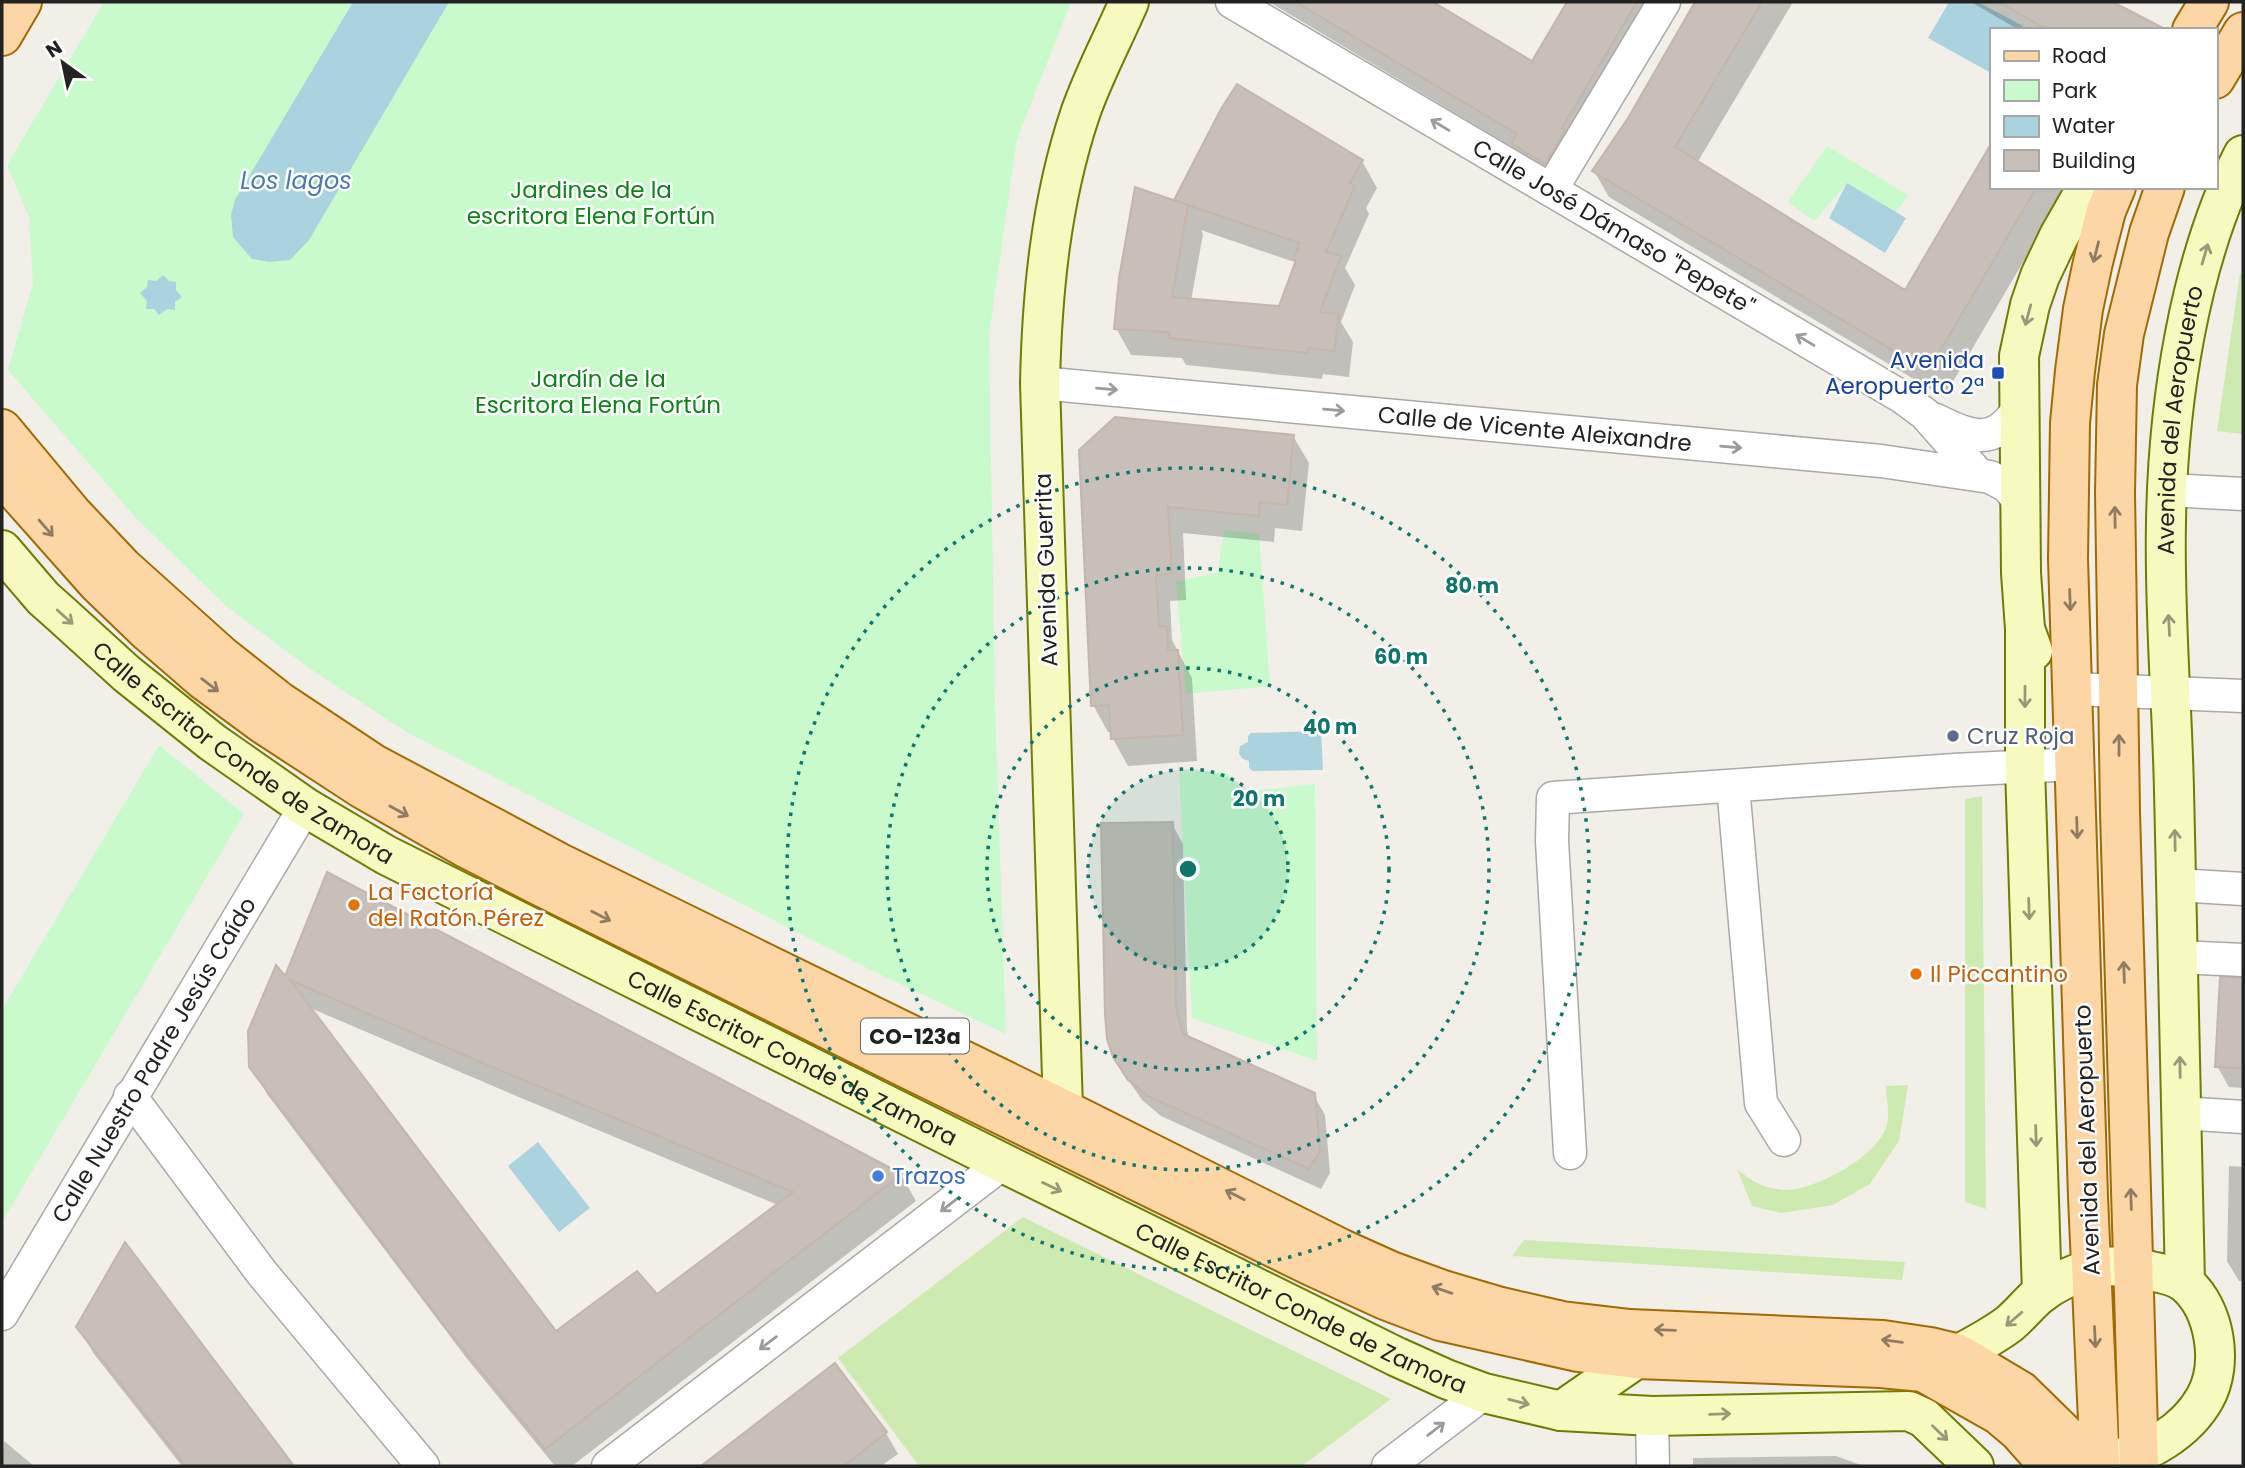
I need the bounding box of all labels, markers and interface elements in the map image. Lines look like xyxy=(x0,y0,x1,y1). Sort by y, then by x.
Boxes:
north arrow xyxy=(28,28,98,98)
legend xyxy=(1990,28,2217,189)
text: N xyxy=(41,34,67,64)
text: Road xyxy=(2052,41,2107,70)
text: Park xyxy=(2052,76,2097,105)
text: Water xyxy=(2052,111,2115,140)
one-way arrow xyxy=(1431,117,1451,131)
street label: Calle José Dámaso "Pepete" xyxy=(1467,131,1760,323)
text: Building xyxy=(2052,146,2136,175)
water label: Los lagos xyxy=(240,164,352,197)
park label: Jardines de la escritora Elena Fortún xyxy=(467,174,715,232)
one-way arrow xyxy=(2089,241,2102,263)
one-way arrow xyxy=(2199,243,2212,265)
street label: Avenida del Aeropuerto xyxy=(2150,282,2211,555)
one-way arrow xyxy=(2021,303,2034,326)
one-way arrow xyxy=(1795,333,1816,346)
place label: Avenida Aeropuerto 2ª xyxy=(1825,344,1984,402)
park label: Jardín de la Escritora Elena Fortún xyxy=(475,363,721,421)
marker: Avenida Aeropuerto 2ª xyxy=(1990,365,2006,381)
one-way arrow xyxy=(1096,383,1118,396)
street label: Calle de Vicente Aleixandre xyxy=(1377,398,1693,459)
one-way arrow xyxy=(1322,404,1345,417)
one-way arrow xyxy=(1719,441,1742,454)
street label: Avenida Guerrita xyxy=(1027,473,1065,667)
one-way arrow xyxy=(2109,506,2122,529)
one-way arrow xyxy=(38,518,54,536)
text: 80 m xyxy=(1445,571,1499,600)
one-way arrow xyxy=(2063,588,2076,611)
one-way arrow xyxy=(56,609,73,626)
one-way arrow xyxy=(2162,613,2175,636)
street label: Calle Escritor Conde de Zamora xyxy=(85,634,400,872)
text: 60 m xyxy=(1374,642,1428,671)
one-way arrow xyxy=(200,677,219,692)
one-way arrow xyxy=(2018,685,2032,708)
text: 40 m xyxy=(1303,712,1357,741)
place label: Cruz Roja xyxy=(1967,720,2075,752)
marker: Cruz Roja xyxy=(1945,728,1961,744)
one-way arrow xyxy=(2112,733,2126,756)
text: 20 m xyxy=(1233,784,1285,813)
one-way arrow xyxy=(389,804,409,818)
one-way arrow xyxy=(2070,816,2084,839)
one-way arrow xyxy=(2168,829,2182,852)
centre of rings xyxy=(1176,857,1200,881)
place label: La Factoría del Ratón Pérez xyxy=(368,876,544,934)
street label: Calle Nuestro Padre Jesús Caído xyxy=(44,891,264,1229)
marker: La Factoría del Ratón Pérez xyxy=(346,897,362,913)
one-way arrow xyxy=(2023,897,2036,920)
one-way arrow xyxy=(590,910,611,924)
place label: Il Piccantino xyxy=(1930,958,2068,990)
one-way arrow xyxy=(2118,961,2131,984)
street label: Calle Escritor Conde de Zamora xyxy=(622,962,963,1154)
marker: Il Piccantino xyxy=(1908,966,1924,982)
street label: Avenida del Aeropuerto xyxy=(2066,1004,2108,1276)
road number: CO-123a xyxy=(861,1018,969,1054)
one-way arrow xyxy=(2174,1056,2187,1079)
one-way arrow xyxy=(2029,1124,2043,1147)
place label: Trazos xyxy=(892,1160,966,1192)
marker: Trazos xyxy=(870,1168,886,1184)
one-way arrow xyxy=(1041,1181,1062,1195)
one-way arrow xyxy=(1225,1188,1246,1202)
one-way arrow xyxy=(2124,1188,2137,1211)
one-way arrow xyxy=(941,1198,959,1213)
street label: Calle Escritor Conde de Zamora xyxy=(1130,1215,1471,1401)
one-way arrow xyxy=(1431,1283,1453,1295)
one-way arrow xyxy=(2005,1311,2023,1327)
one-way arrow xyxy=(1653,1324,1676,1337)
one-way arrow xyxy=(2088,1325,2101,1348)
one-way arrow xyxy=(1881,1335,1904,1348)
one-way arrow xyxy=(760,1336,778,1351)
one-way arrow xyxy=(1507,1396,1530,1409)
one-way arrow xyxy=(1708,1408,1731,1421)
one-way arrow xyxy=(1426,1422,1445,1437)
one-way arrow xyxy=(1931,1424,1948,1441)

